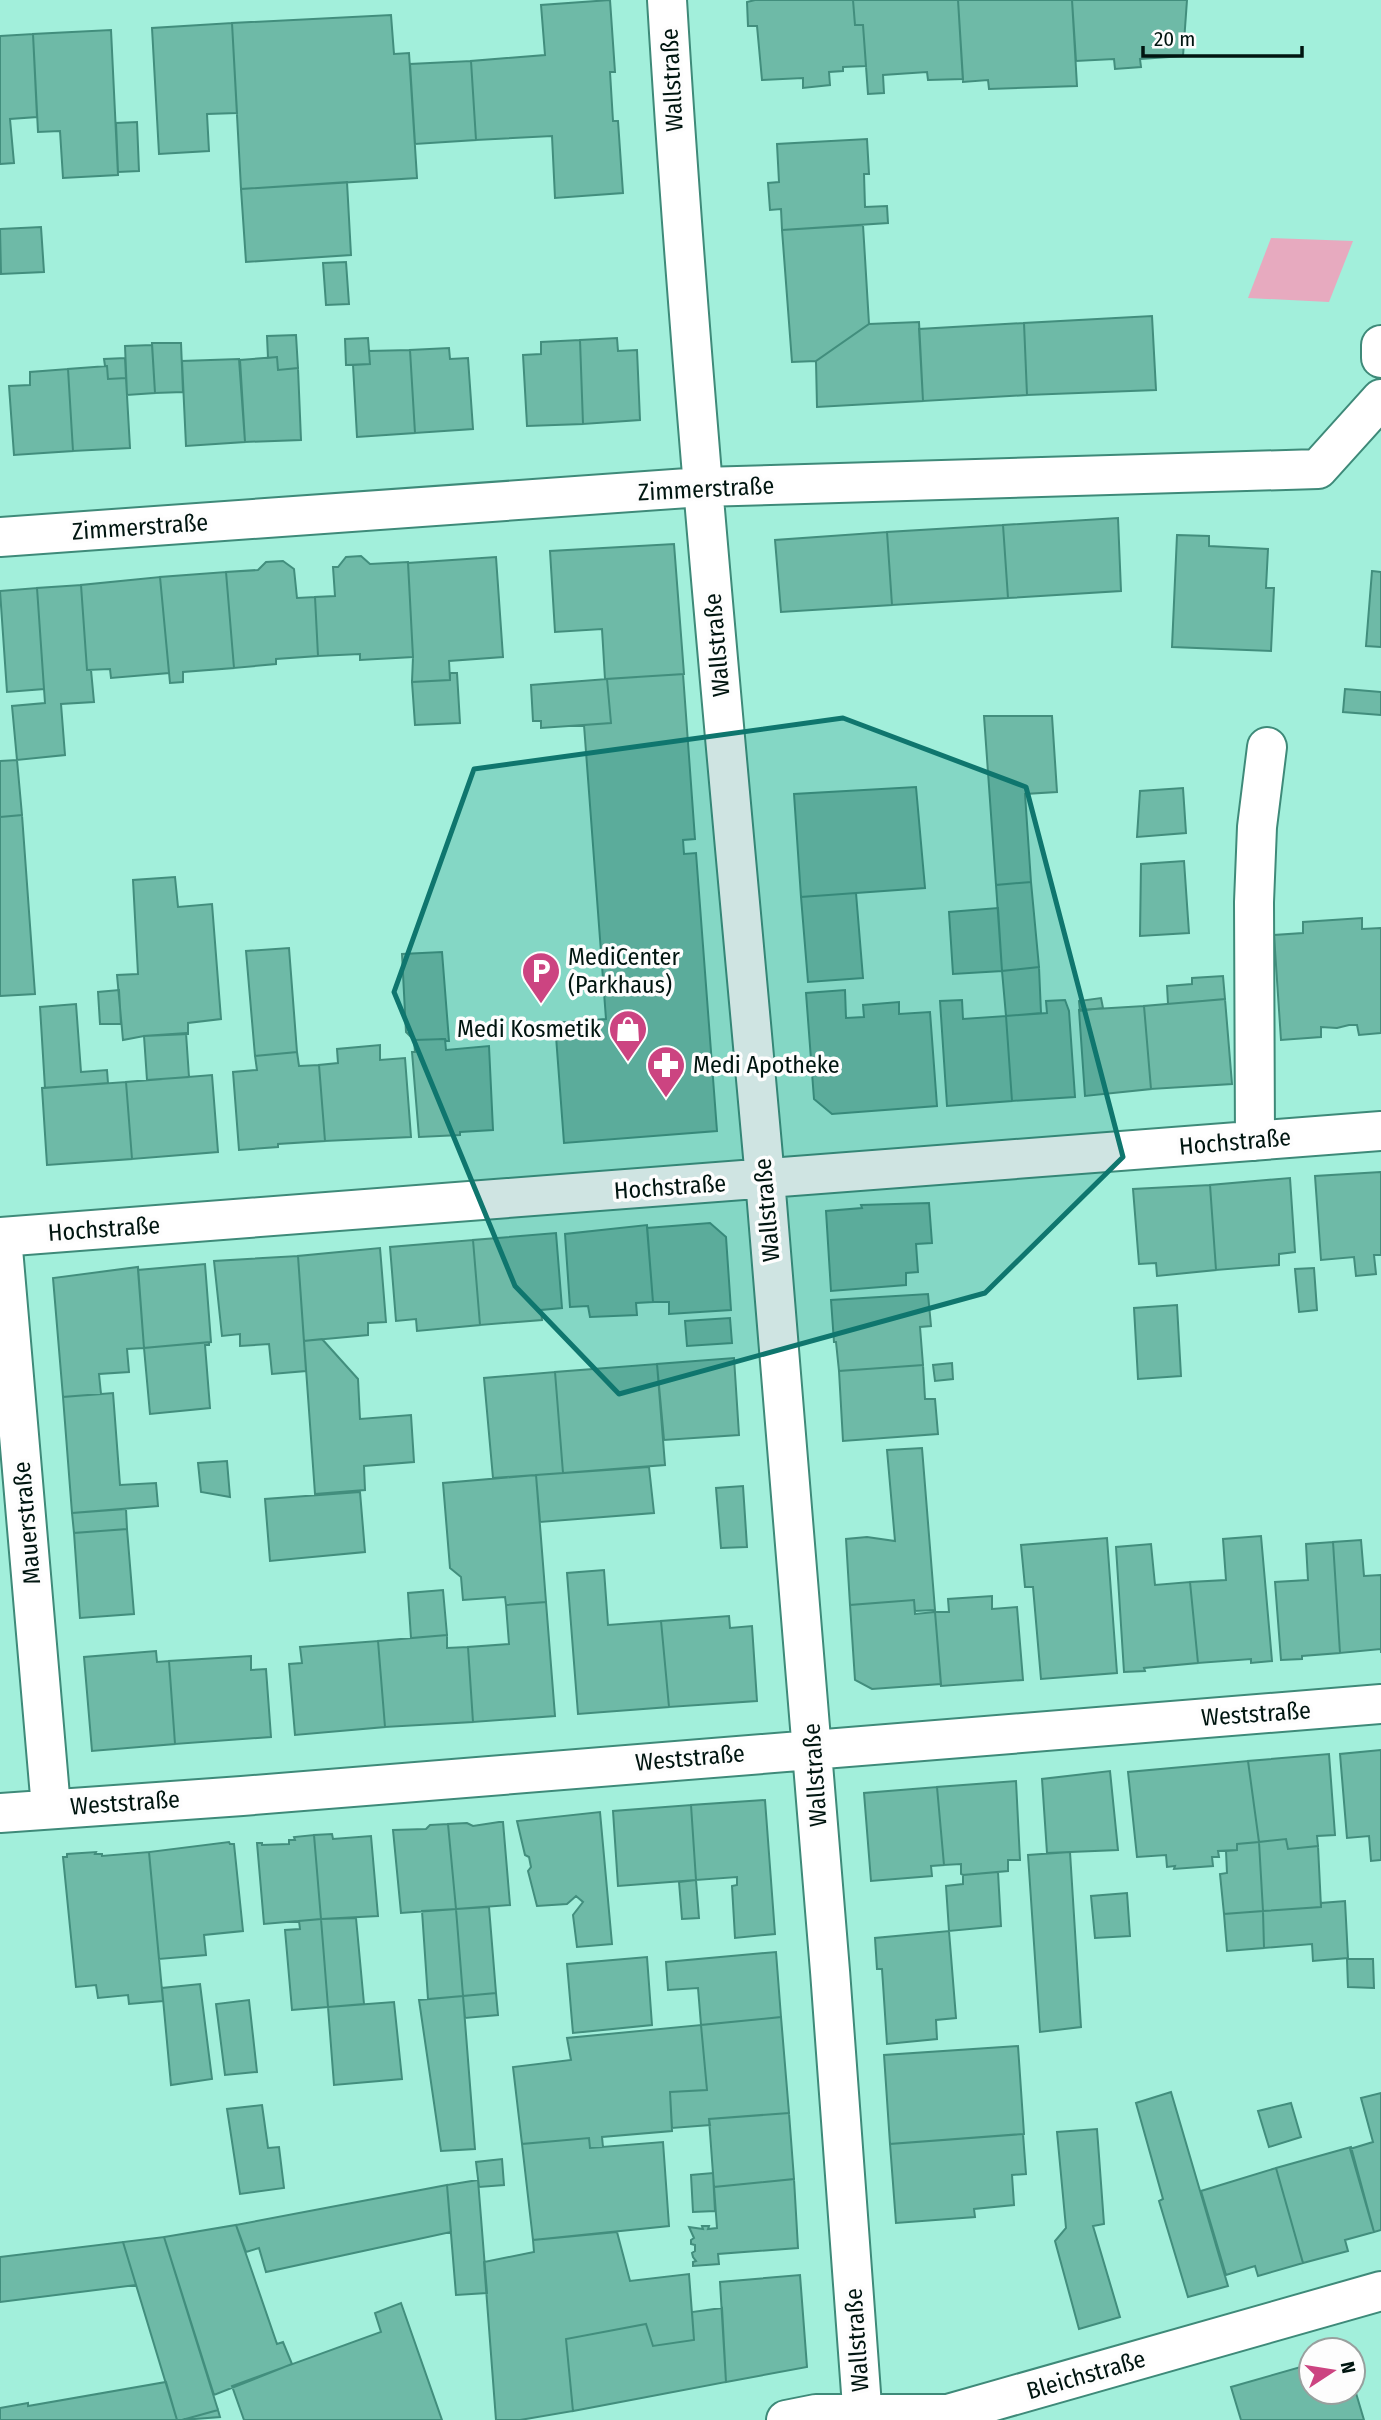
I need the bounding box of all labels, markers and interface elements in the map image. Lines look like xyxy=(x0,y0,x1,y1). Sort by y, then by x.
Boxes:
scale bar xyxy=(1143,14,1302,58)
text: 20 m xyxy=(1154,26,1195,52)
street label: Wallstraße xyxy=(655,28,689,132)
street label: Zimmerstraße xyxy=(637,471,775,507)
street label: Zimmerstraße xyxy=(71,508,209,546)
street label: Wallstraße xyxy=(699,592,735,698)
place label: MediCenter (Parkhaus) xyxy=(568,943,680,999)
parking icon: MediCenter (Parkhaus) xyxy=(520,950,562,1005)
shop icon: Medi Kosmetik xyxy=(607,1008,649,1063)
place label: Medi Kosmetik xyxy=(457,1015,602,1043)
pharmacy icon: Medi Apotheke xyxy=(645,1044,687,1099)
place label: Medi Apotheke xyxy=(693,1051,840,1079)
street label: Hochstraße xyxy=(1178,1123,1292,1161)
street label: Wallstraße xyxy=(749,1157,785,1263)
street label: Hochstraße xyxy=(613,1169,727,1205)
street label: Hochstraße xyxy=(47,1211,161,1247)
street label: Mauerstraße xyxy=(8,1460,46,1586)
street label: Weststraße xyxy=(1200,1696,1312,1732)
street label: Wallstraße xyxy=(797,1722,833,1828)
street label: Weststraße xyxy=(634,1739,746,1777)
street label: Weststraße xyxy=(69,1785,181,1821)
street label: Wallstraße xyxy=(839,2287,875,2393)
north arrow xyxy=(1297,2336,1367,2406)
street label: Bleichstraße xyxy=(1023,2345,1149,2405)
text: N xyxy=(1336,2360,1361,2376)

